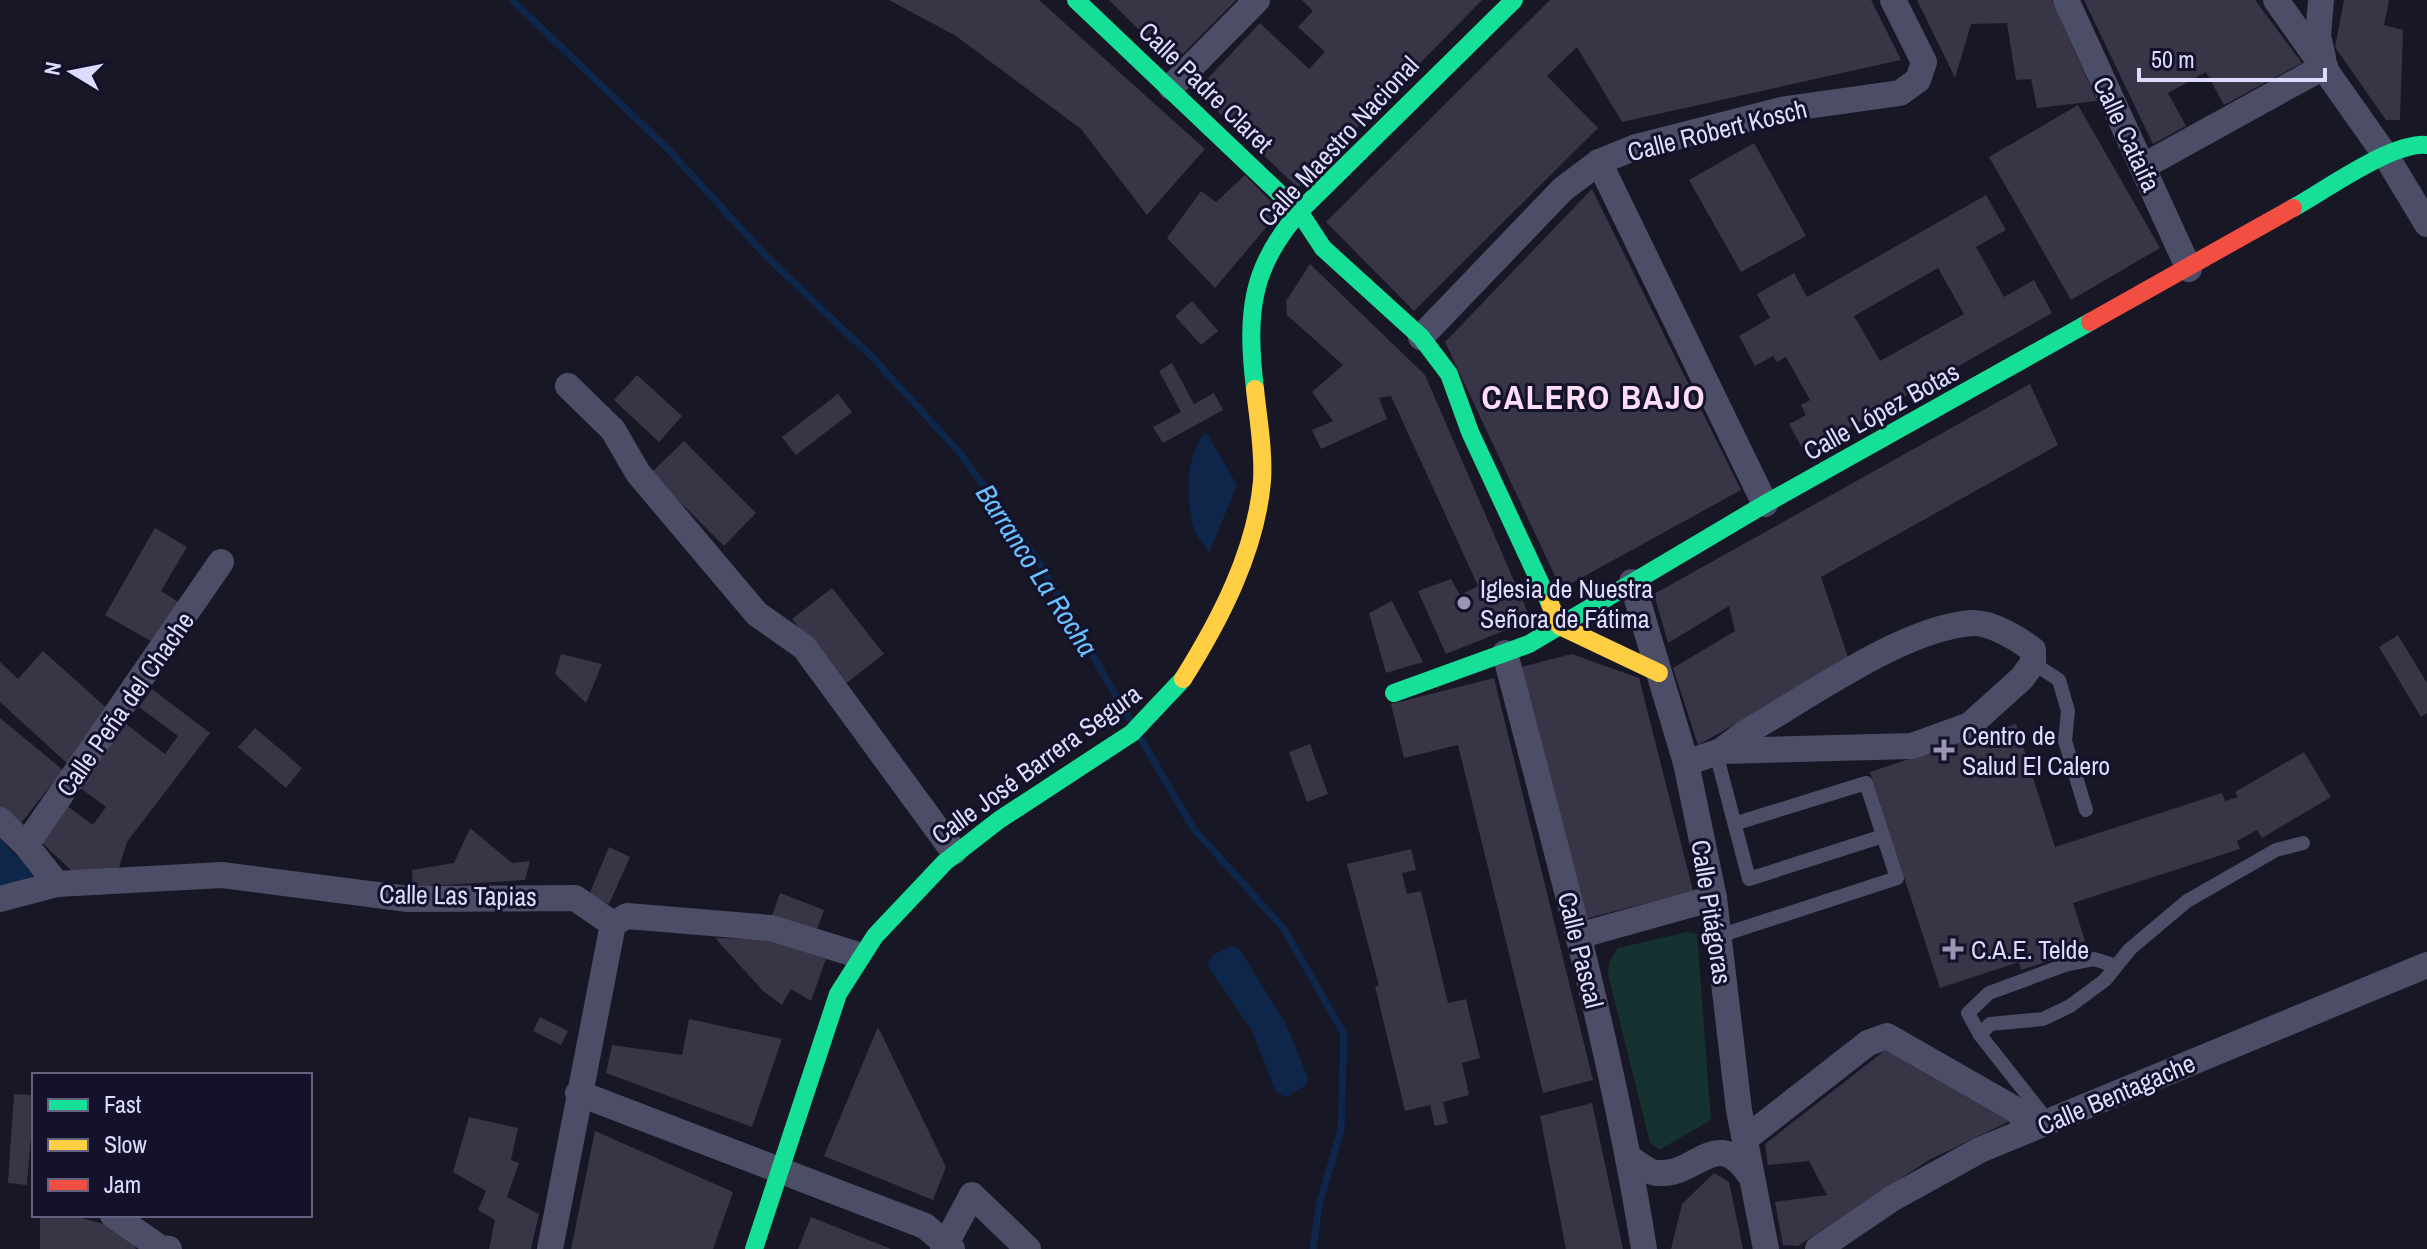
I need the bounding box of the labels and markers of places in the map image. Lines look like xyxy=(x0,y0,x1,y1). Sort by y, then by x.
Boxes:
place label: Iglesia de Nuestra Señora de Fátima xyxy=(1480,571,1653,636)
marker: Iglesia de Nuestra Señora de Fátima xyxy=(1455,594,1473,612)
place label: Centro de Salud El Calero xyxy=(1962,718,2110,783)
marker: Centro de Salud El Calero xyxy=(1933,739,1955,761)
place label: C.A.E. Telde xyxy=(1971,932,2089,967)
marker: C.A.E. Telde xyxy=(1942,938,1964,960)

